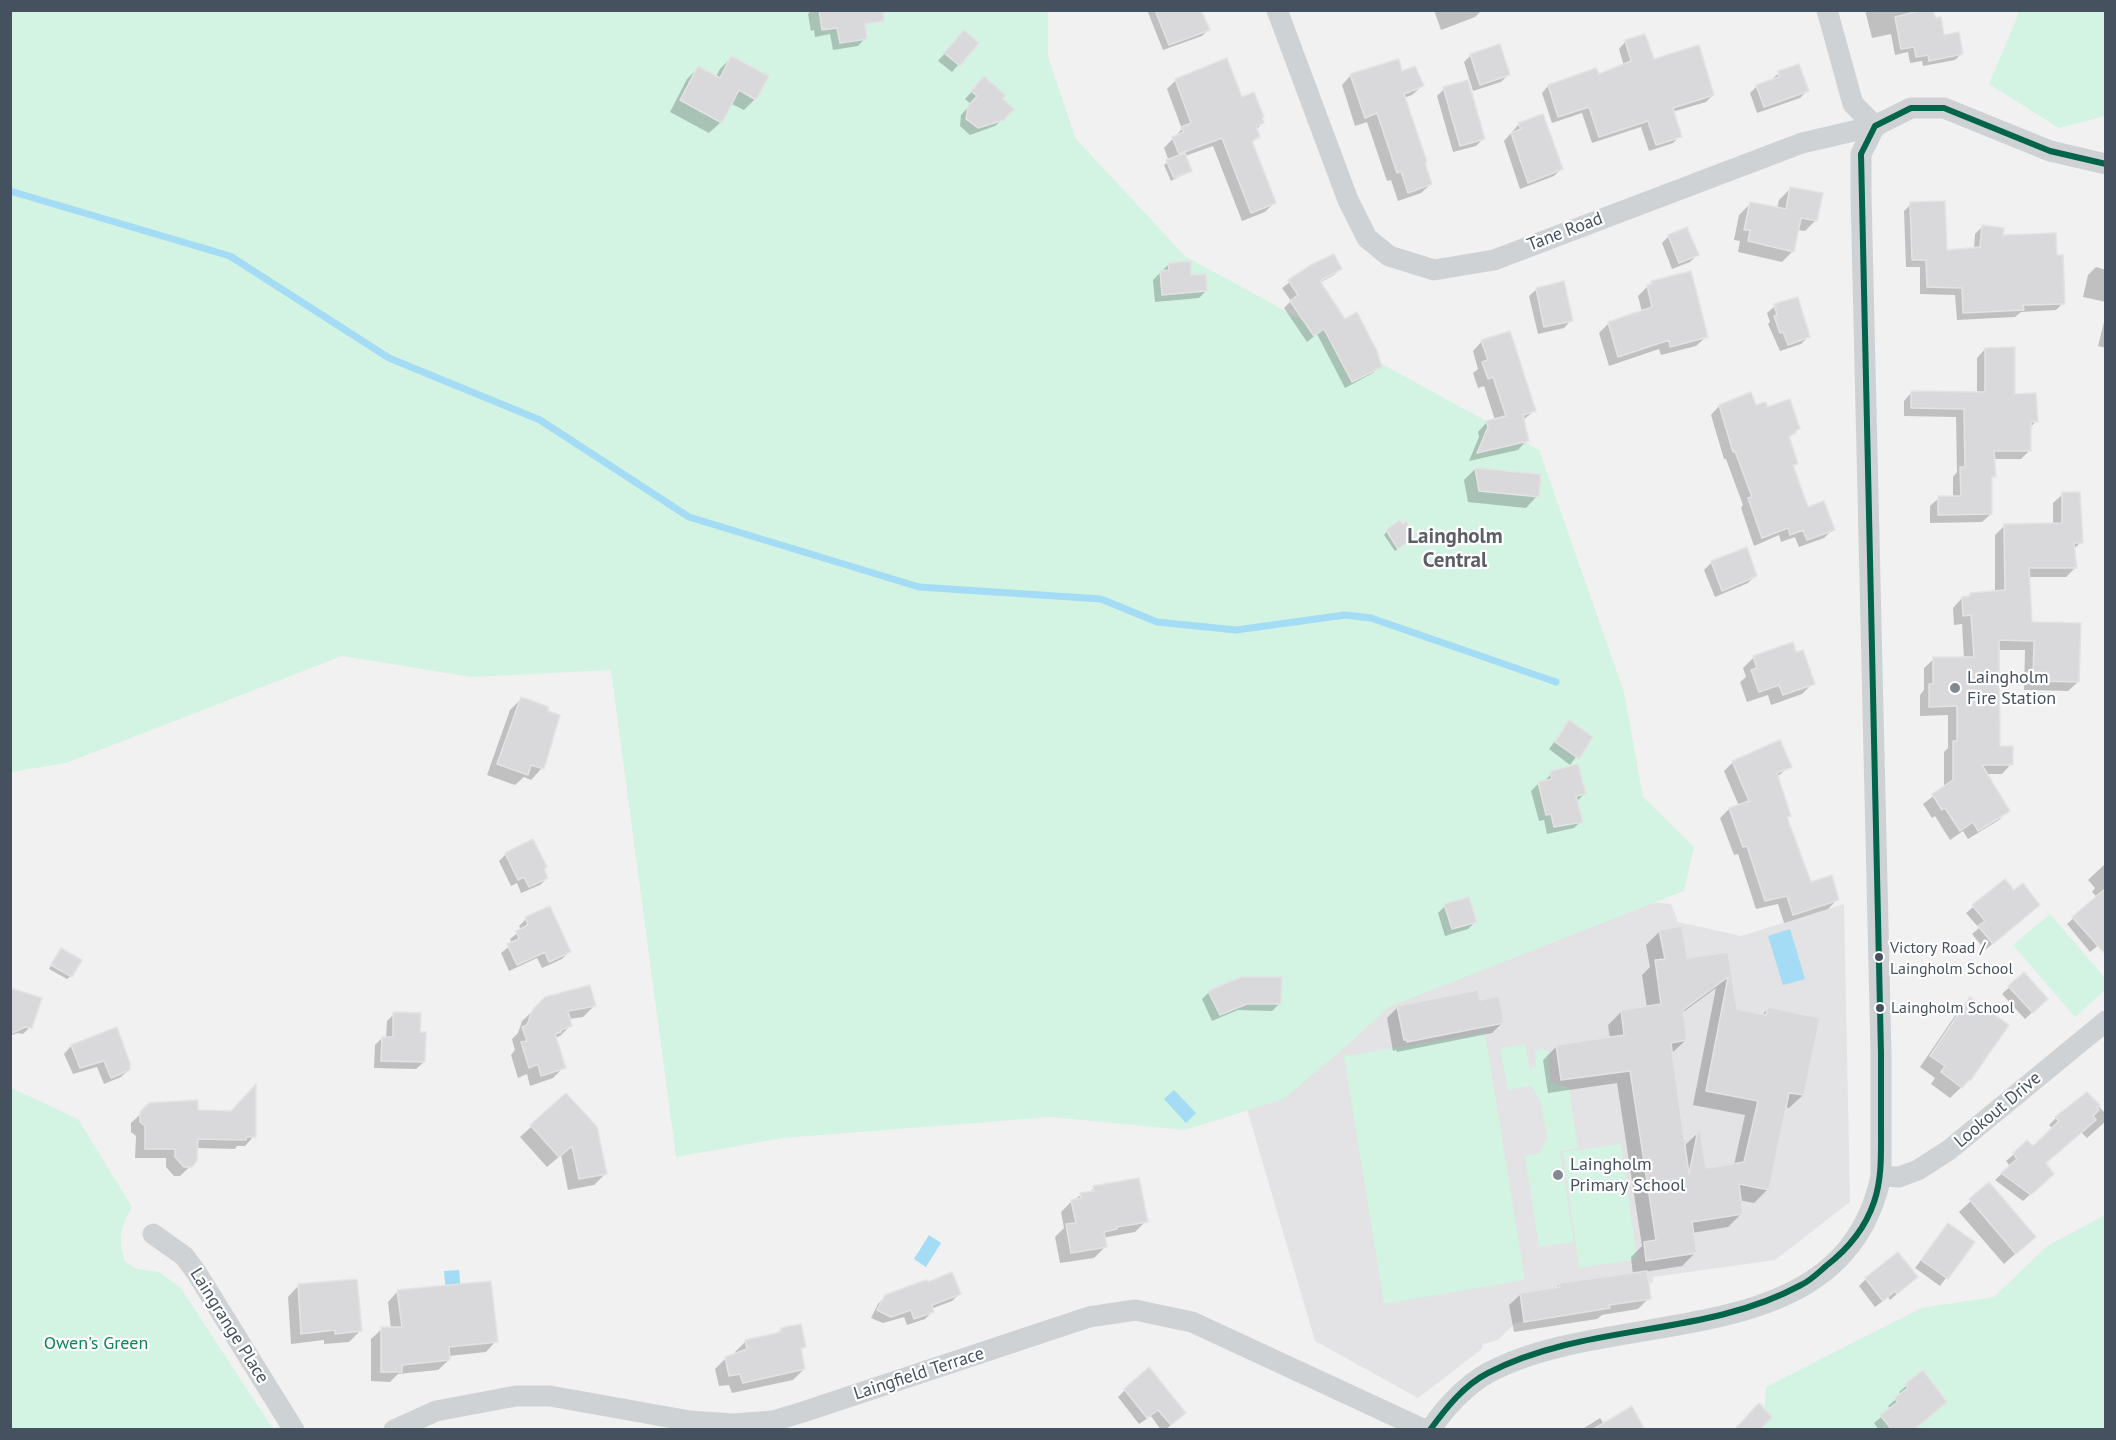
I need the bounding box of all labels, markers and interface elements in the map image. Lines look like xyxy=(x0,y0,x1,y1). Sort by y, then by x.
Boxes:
street label: Tane Road xyxy=(1524,208,1606,256)
district label: Laingholm Central xyxy=(1407,524,1503,574)
place label: Laingholm Fire Station xyxy=(1967,667,2056,710)
marker: Laingholm Fire Station xyxy=(1948,681,1962,695)
place label: Victory Road / Laingholm School xyxy=(1890,938,2013,976)
marker: Victory Road / Laingholm School xyxy=(1873,951,1885,963)
place label: Laingholm School xyxy=(1891,998,2014,1018)
marker: Laingholm School xyxy=(1874,1002,1886,1014)
street label: Lookout Drive xyxy=(1950,1067,2046,1153)
place label: Laingholm Primary School xyxy=(1570,1154,1685,1196)
marker: Laingholm Primary School xyxy=(1551,1168,1565,1182)
street label: Laingrange Place xyxy=(185,1264,273,1388)
park label: Owen's Green xyxy=(44,1333,148,1355)
street label: Laingfield Terrace xyxy=(851,1343,987,1405)

